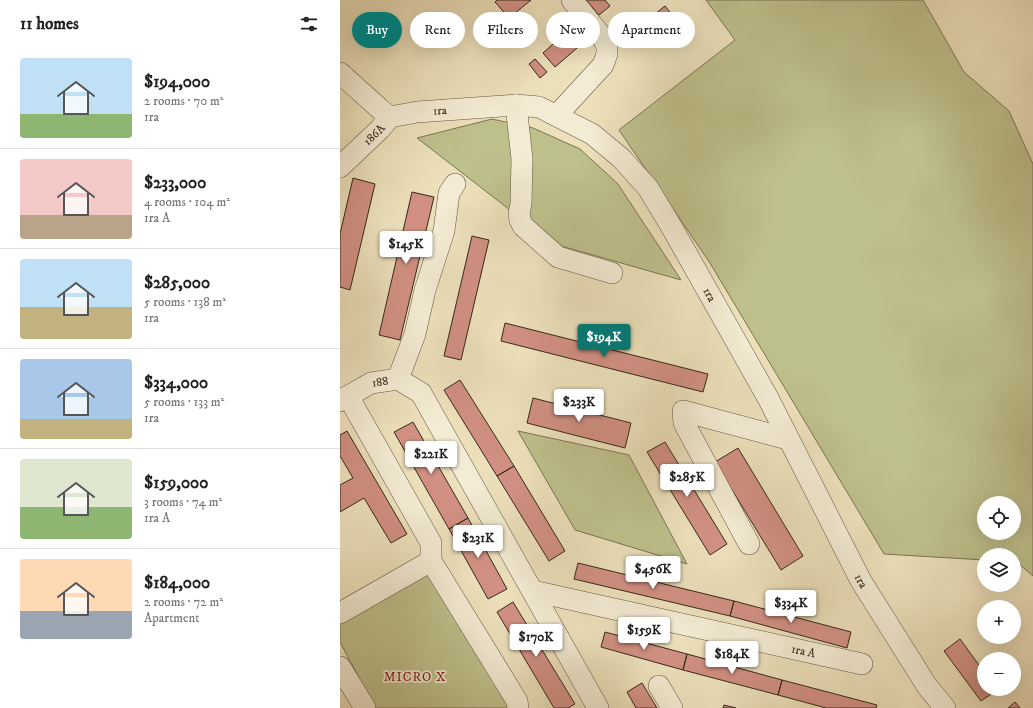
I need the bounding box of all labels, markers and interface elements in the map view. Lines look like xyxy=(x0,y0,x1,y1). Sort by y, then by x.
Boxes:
chip: Buy xyxy=(352,12,402,48)
chip: Rent xyxy=(410,12,465,48)
chip: Filters xyxy=(473,12,538,48)
chip: New xyxy=(546,12,600,48)
chip: Apartment xyxy=(608,12,695,48)
text: 11 homes xyxy=(20,13,79,35)
icon: filters xyxy=(298,13,320,35)
text: $194,000 xyxy=(144,71,210,93)
icon: home xyxy=(52,74,100,122)
text: 2 rooms · 70 m² xyxy=(144,93,224,109)
street label: 1ra xyxy=(432,103,448,119)
text: 1ra xyxy=(144,109,159,125)
street label: 186A xyxy=(360,121,389,149)
text: $233,000 xyxy=(144,172,206,194)
icon: home xyxy=(52,175,100,223)
text: 4 rooms · 104 m² xyxy=(144,194,230,210)
text: 1ra A xyxy=(144,210,170,226)
pin: $145K xyxy=(378,231,434,265)
text: $145K xyxy=(389,236,423,252)
text: $285,000 xyxy=(144,272,210,294)
icon: home xyxy=(52,275,100,323)
street label: 1ra xyxy=(699,285,720,305)
text: 5 rooms · 138 m² xyxy=(144,294,226,310)
text: 1ra xyxy=(144,310,159,326)
pin: $194K xyxy=(576,324,632,358)
text: $194K xyxy=(587,329,621,345)
text: $334,000 xyxy=(144,372,208,394)
street label: 188 xyxy=(371,374,389,391)
icon: home xyxy=(52,375,100,423)
pin: $233K xyxy=(551,389,607,423)
text: 5 rooms · 133 m² xyxy=(144,394,224,410)
text: $233K xyxy=(563,394,595,410)
text: 1ra xyxy=(144,410,159,426)
pin: $221K xyxy=(403,441,459,475)
text: $221K xyxy=(414,446,448,462)
pin: $285K xyxy=(659,464,715,498)
text: $285K xyxy=(669,469,705,485)
text: $159,000 xyxy=(144,472,208,494)
icon: home xyxy=(52,475,100,523)
text: 3 rooms · 74 m² xyxy=(144,494,222,510)
map controls xyxy=(977,496,1021,696)
button: locate xyxy=(977,496,1021,540)
text: 1ra A xyxy=(144,510,170,526)
pin: $231K xyxy=(450,525,506,559)
text: $231K xyxy=(462,530,494,546)
button: layers xyxy=(977,548,1021,592)
pin: $456K xyxy=(625,556,681,590)
text: $456K xyxy=(635,561,671,577)
text: $184,000 xyxy=(144,572,210,594)
street label: 1ra xyxy=(851,572,871,592)
icon: home xyxy=(52,575,100,623)
pin: $334K xyxy=(763,590,819,624)
text: 2 rooms · 72 m² xyxy=(144,594,223,610)
text: $334K xyxy=(774,595,808,611)
button: + xyxy=(977,600,1021,644)
text: Apartment xyxy=(144,610,199,626)
pin: $159K xyxy=(616,617,672,651)
text: $159K xyxy=(627,622,661,638)
pin: $170K xyxy=(508,624,564,658)
text: $170K xyxy=(519,629,553,645)
pin: $184K xyxy=(704,641,760,675)
street label: 1ra A xyxy=(790,642,817,662)
text: $184K xyxy=(715,646,750,662)
button: − xyxy=(977,652,1021,696)
district label: MICRO X xyxy=(384,669,446,685)

